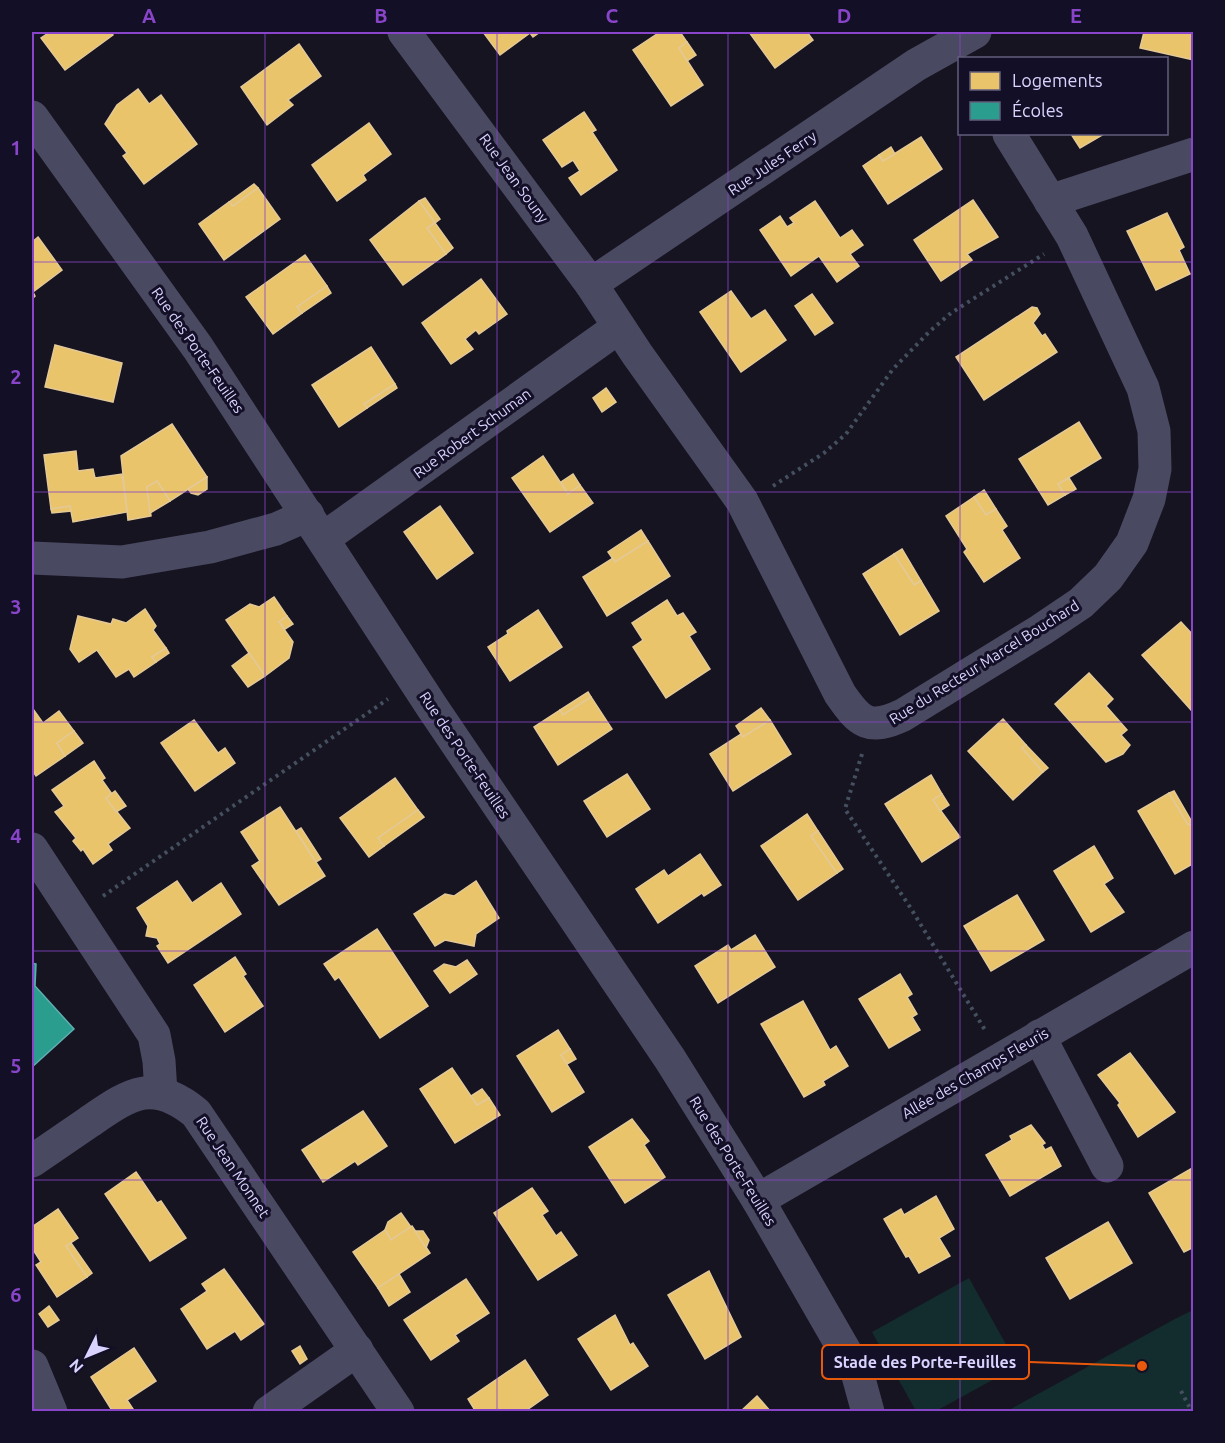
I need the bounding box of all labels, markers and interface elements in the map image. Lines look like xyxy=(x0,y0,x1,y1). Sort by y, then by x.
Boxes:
text: A xyxy=(142,4,156,27)
text: B xyxy=(374,4,388,27)
text: C xyxy=(606,4,619,27)
text: D xyxy=(837,4,851,27)
text: E xyxy=(1070,4,1082,27)
legend xyxy=(958,57,1168,135)
text: Logements xyxy=(1012,70,1103,90)
text: Écoles xyxy=(1012,99,1064,120)
street label: Rue Jules Ferry xyxy=(725,127,819,199)
street label: Rue Jean Souny xyxy=(476,130,552,226)
text: 1 xyxy=(10,136,22,159)
street label: Rue des Porte-Feuilles xyxy=(148,284,248,416)
text: 2 xyxy=(10,365,22,388)
street label: Rue Robert Schuman xyxy=(410,385,534,481)
text: 3 xyxy=(10,595,22,618)
street label: Rue du Recteur Marcel Bouchard xyxy=(886,596,1082,728)
street label: Rue des Porte-Feuilles xyxy=(416,688,514,822)
text: 4 xyxy=(10,824,22,847)
street label: Allée des Champs Fleuris xyxy=(899,1024,1051,1122)
text: 5 xyxy=(10,1054,22,1077)
street label: Rue des Porte-Feuilles xyxy=(686,1093,780,1229)
street label: Rue Jean Monnet xyxy=(193,1113,273,1221)
text: 6 xyxy=(10,1283,22,1306)
north arrow xyxy=(57,1326,117,1386)
callout: Stade des Porte-Feuilles xyxy=(822,1345,1029,1379)
text: Stade des Porte-Feuilles xyxy=(834,1353,1016,1371)
text: N xyxy=(65,1356,87,1377)

